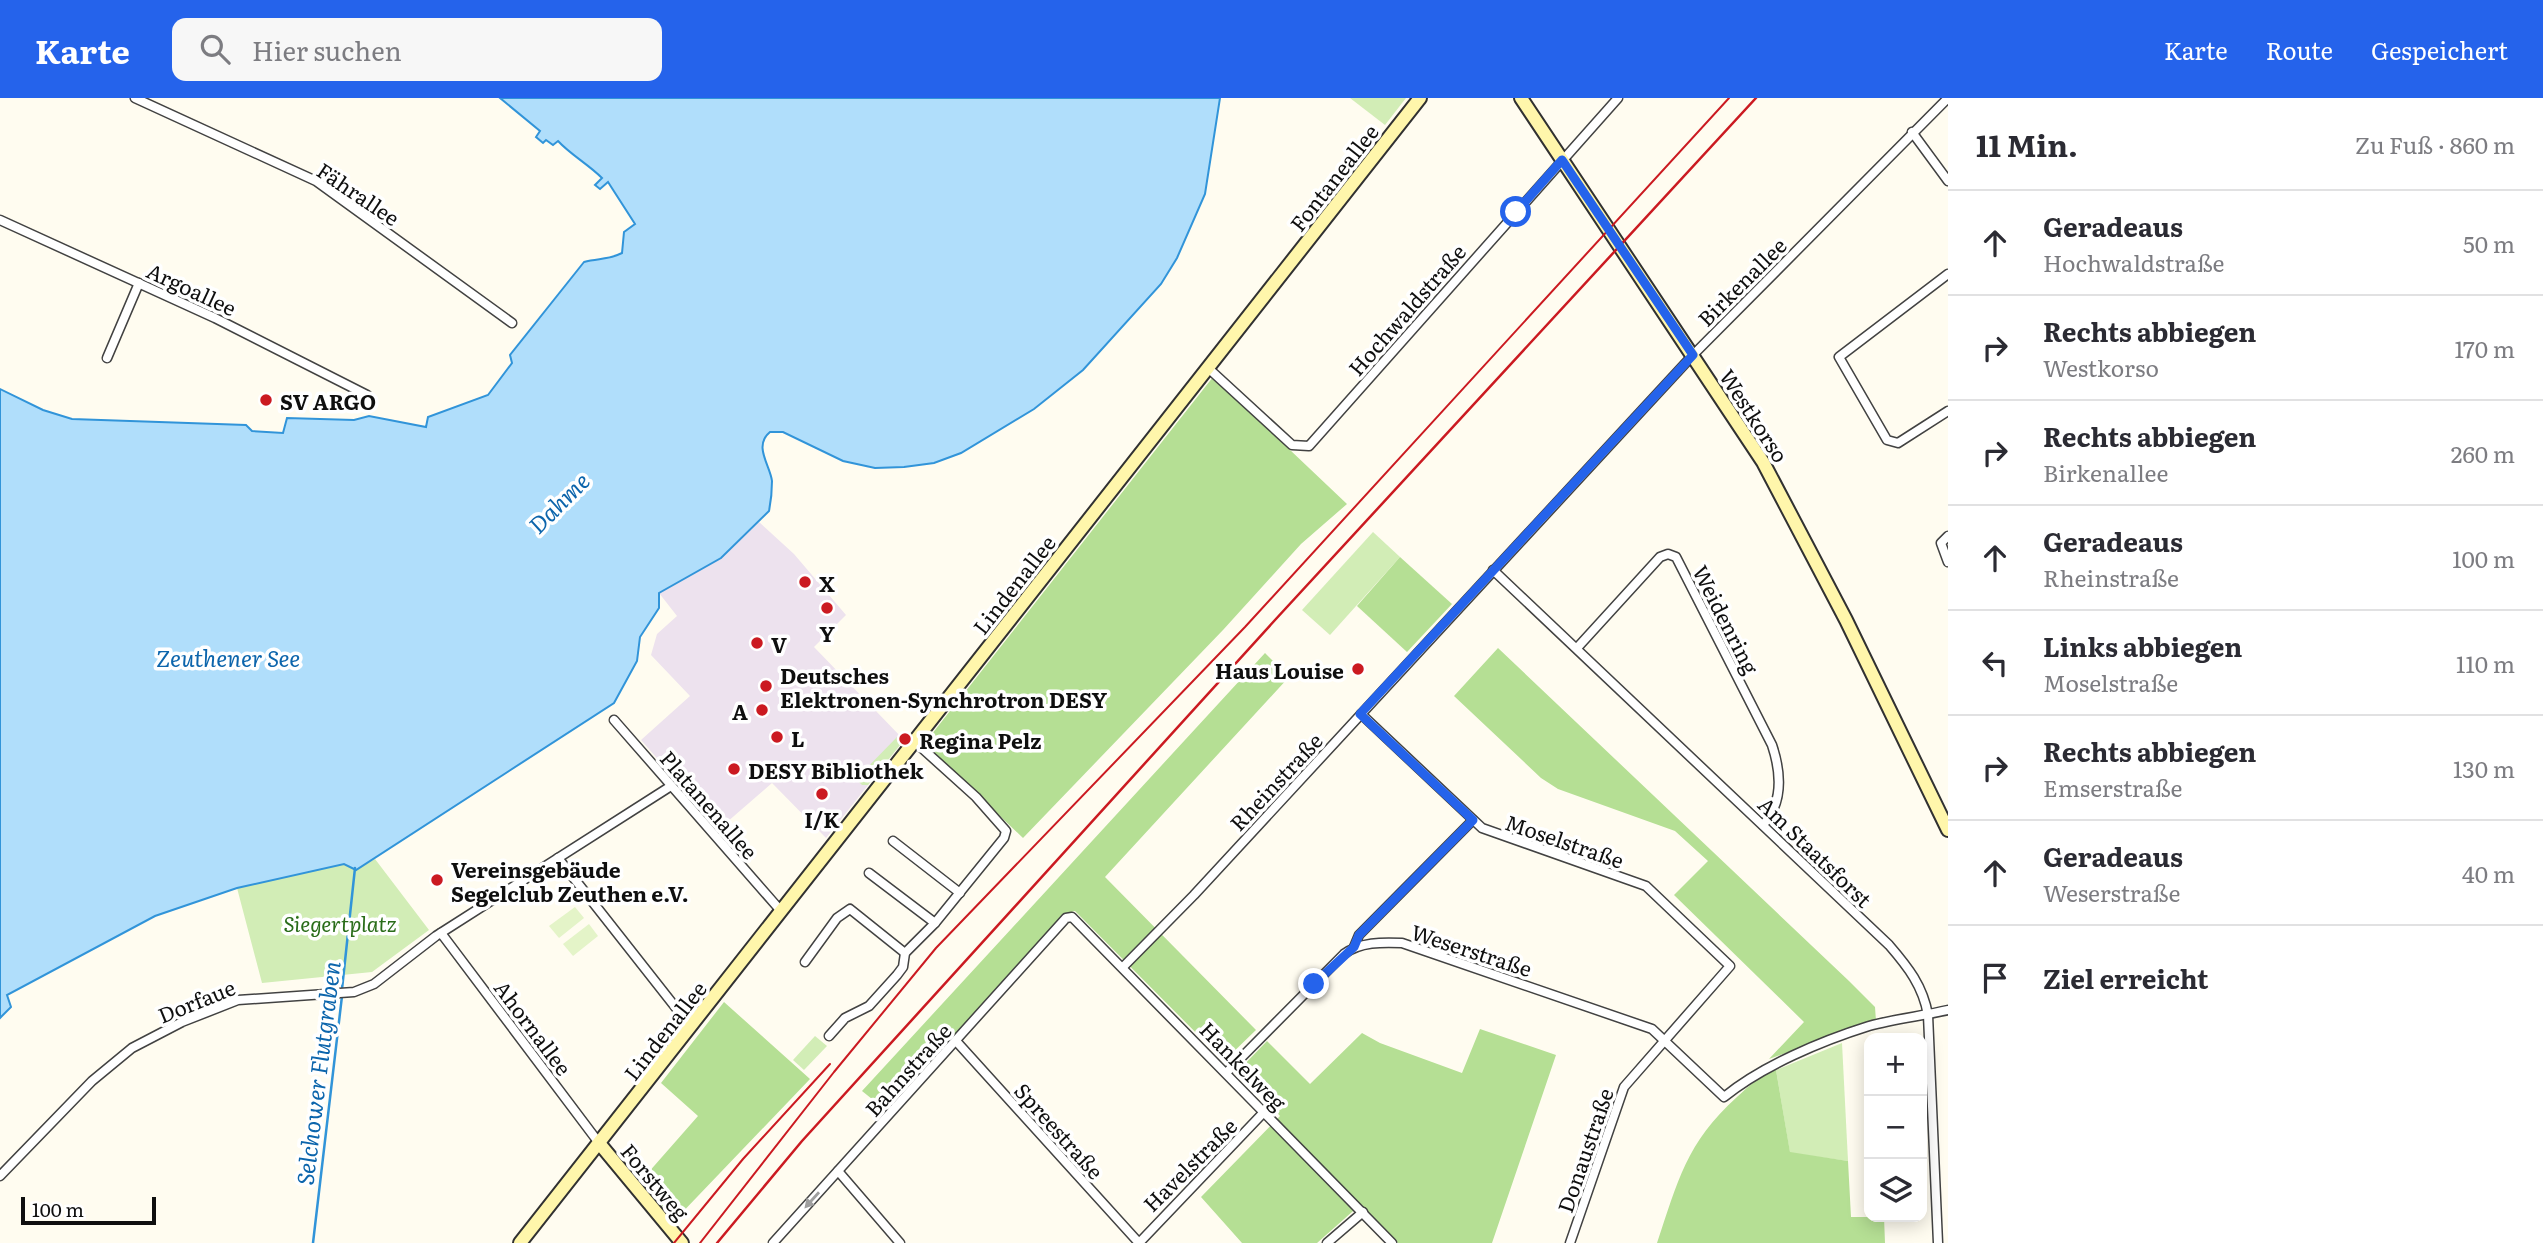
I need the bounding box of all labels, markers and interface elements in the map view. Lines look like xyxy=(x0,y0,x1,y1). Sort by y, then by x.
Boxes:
search box xyxy=(172,18,662,81)
text: Karte xyxy=(35,25,130,74)
icon: search xyxy=(196,30,234,68)
text: Hier suchen xyxy=(252,30,402,69)
text: Karte xyxy=(2164,32,2228,67)
text: Route xyxy=(2266,32,2333,67)
text: Gespeichert xyxy=(2371,32,2508,67)
street label: Fontaneallee xyxy=(1281,117,1385,237)
text: 11 Min. xyxy=(1976,122,2078,166)
text: Zu Fuß · 860 m xyxy=(2355,127,2515,161)
street label: Fährallee xyxy=(311,154,407,232)
route start xyxy=(1500,196,1531,227)
text: Geradeaus xyxy=(2043,206,2183,245)
icon: ahead xyxy=(1976,224,2014,262)
text: 50 m xyxy=(2463,226,2515,260)
street label: Birkenallee xyxy=(1690,229,1793,332)
street label: Hochwaldstraße xyxy=(1340,236,1472,382)
text: Hochwaldstraße xyxy=(2043,245,2225,279)
street label: Argoallee xyxy=(142,254,242,322)
text: Rechts abbiegen xyxy=(2043,311,2256,350)
icon: right xyxy=(1976,329,2014,367)
text: 170 m xyxy=(2454,331,2515,365)
text: Westkorso xyxy=(2043,350,2159,384)
street label: Westkorso xyxy=(1713,362,1797,468)
place label: SV ARGO xyxy=(280,385,376,416)
marker: SV ARGO xyxy=(258,392,274,408)
text: Rechts abbiegen xyxy=(2043,416,2256,455)
icon: right xyxy=(1976,434,2014,472)
text: 260 m xyxy=(2451,436,2515,470)
text: Birkenallee xyxy=(2043,455,2168,489)
water label: Dahme xyxy=(520,464,596,540)
text: Geradeaus xyxy=(2043,521,2183,560)
street label: Lindenallee xyxy=(964,528,1062,640)
icon: ahead xyxy=(1976,539,2014,577)
text: 100 m xyxy=(2452,541,2515,575)
street label: Weidenring xyxy=(1686,559,1768,679)
text: Rheinstraße xyxy=(2043,560,2179,594)
place label: X xyxy=(819,567,835,598)
marker: X xyxy=(797,574,813,590)
marker: Y xyxy=(819,600,835,616)
place label: Y xyxy=(819,617,835,648)
text: Links abbiegen xyxy=(2043,626,2242,665)
place label: V xyxy=(771,628,787,659)
marker: V xyxy=(749,635,765,651)
water label: Zeuthener See xyxy=(156,640,300,674)
icon: left xyxy=(1976,644,2014,682)
text: 110 m xyxy=(2456,646,2515,680)
place label: Haus Louise xyxy=(1215,654,1344,685)
place label: Deutsches Elektronen-Synchrotron DESY xyxy=(780,659,1108,714)
marker: Haus Louise xyxy=(1350,661,1366,677)
text: Moselstraße xyxy=(2043,665,2178,699)
marker: Deutsches Elektronen-Synchrotron DESY xyxy=(758,678,774,694)
place label: A xyxy=(732,695,748,726)
marker: A xyxy=(754,702,770,718)
place label: L xyxy=(791,722,805,753)
place label: Regina Pelz xyxy=(919,724,1041,755)
street label: Rheinstraße xyxy=(1221,725,1329,837)
marker: L xyxy=(769,729,785,745)
marker: Regina Pelz xyxy=(897,731,913,747)
text: Rechts abbiegen xyxy=(2043,731,2256,770)
street label: Platanenallee xyxy=(654,743,766,865)
icon: right xyxy=(1976,749,2014,787)
text: 130 m xyxy=(2453,751,2515,785)
place label: DESY Bibliothek xyxy=(748,754,924,785)
marker: DESY Bibliothek xyxy=(726,761,742,777)
text: Emserstraße xyxy=(2043,770,2182,804)
marker: I/K xyxy=(814,786,830,802)
street label: Am Staatsforst xyxy=(1752,789,1880,914)
place label: I/K xyxy=(804,803,840,834)
street label: Moselstraße xyxy=(1502,805,1628,875)
text: Geradeaus xyxy=(2043,836,2183,875)
place label: Vereinsgebäude Segelclub Zeuthen e.V. xyxy=(451,853,689,908)
icon: ahead xyxy=(1976,854,2014,892)
text: 40 m xyxy=(2462,856,2515,890)
marker: Vereinsgebäude Segelclub Zeuthen e.V. xyxy=(429,872,445,888)
text: Weserstraße xyxy=(2043,875,2180,909)
park label: Siegertplatz xyxy=(284,907,396,938)
street label: Weserstraße xyxy=(1408,915,1537,983)
text: Ziel erreicht xyxy=(2043,958,2208,997)
water label: Selchower Flutgraben xyxy=(286,959,348,1187)
icon: arrive xyxy=(1976,959,2014,997)
route end xyxy=(1298,968,1329,999)
street label: Dorfaue xyxy=(153,970,239,1030)
street label: Ahornallee xyxy=(488,973,580,1081)
street label: Lindenallee xyxy=(615,974,713,1086)
street label: Hankelweg xyxy=(1194,1014,1295,1117)
street label: Bahnstraße xyxy=(857,1015,957,1123)
map controls xyxy=(1864,1033,1927,1222)
button: + xyxy=(1864,1033,1927,1096)
street label: Spreestraße xyxy=(1008,1075,1112,1185)
street label: Donaustraße xyxy=(1548,1083,1620,1216)
button: − xyxy=(1864,1096,1927,1159)
street label: Havelstraße xyxy=(1135,1110,1243,1218)
street label: Forstweg xyxy=(615,1136,698,1226)
button: layers xyxy=(1864,1159,1927,1222)
one-way arrow xyxy=(805,1191,821,1208)
scale bar xyxy=(21,1194,156,1226)
text: 100 m xyxy=(32,1195,84,1223)

